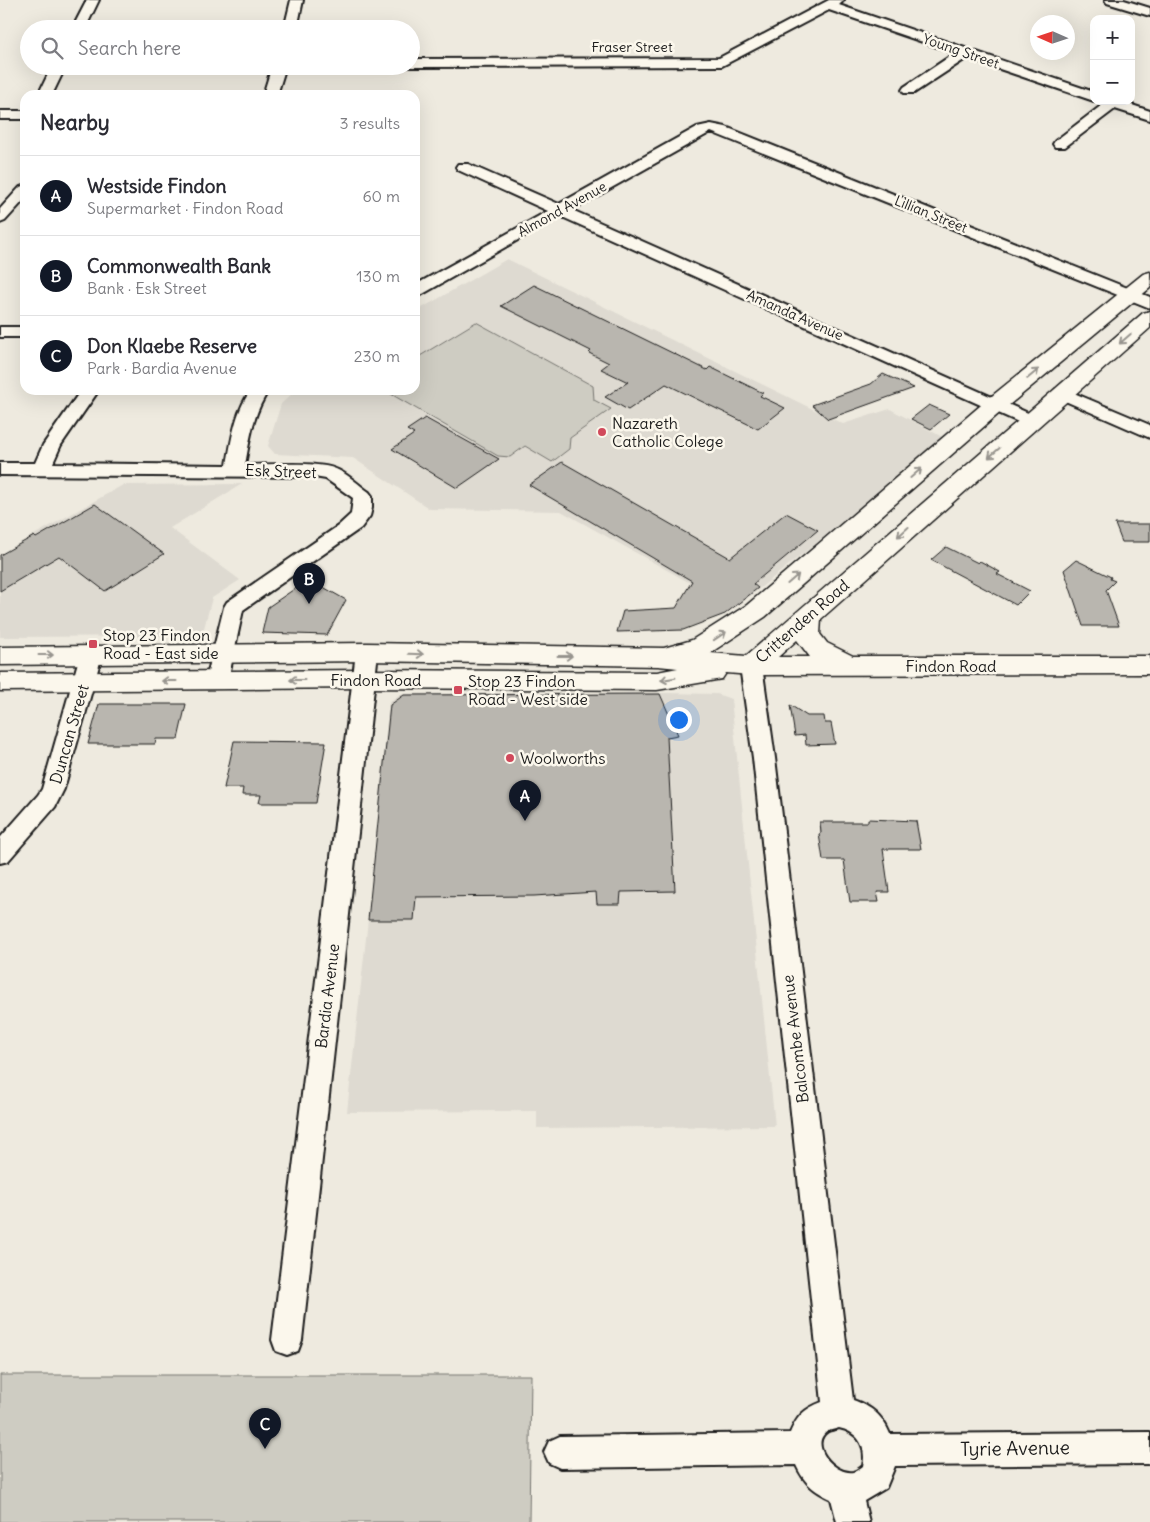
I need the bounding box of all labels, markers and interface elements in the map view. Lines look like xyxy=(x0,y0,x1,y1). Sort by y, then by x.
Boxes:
north arrow xyxy=(1030,15,1075,60)
map controls xyxy=(1090,15,1135,105)
button: + xyxy=(1090,15,1135,60)
search box xyxy=(20,20,420,75)
street label: Young Street xyxy=(920,30,1002,73)
icon: search xyxy=(38,34,66,62)
text: Search here xyxy=(78,36,181,60)
street label: Fraser Street xyxy=(591,38,673,56)
button: − xyxy=(1090,60,1135,105)
text: Nearby xyxy=(40,109,110,136)
text: 3 results xyxy=(340,113,400,133)
text: Westside Findon xyxy=(87,174,226,198)
street label: Almond Avenue xyxy=(514,177,610,241)
text: A xyxy=(51,186,61,206)
text: 60 m xyxy=(362,186,400,206)
street label: Lillian Street xyxy=(892,191,970,237)
text: Supermarket · Findon Road xyxy=(87,198,283,218)
text: Commonwealth Bank xyxy=(87,254,271,278)
text: B xyxy=(51,266,61,286)
text: 130 m xyxy=(356,266,400,286)
text: Bank · Esk Street xyxy=(87,278,207,298)
street label: Amanda Avenue xyxy=(744,286,846,344)
one-way arrow xyxy=(1118,333,1131,345)
text: Don Klaebe Reserve xyxy=(87,334,257,358)
text: C xyxy=(51,346,61,366)
text: 230 m xyxy=(354,346,400,366)
text: Park · Bardia Avenue xyxy=(87,358,237,378)
one-way arrow xyxy=(1026,369,1039,380)
place label: Nazareth Catholic Colege xyxy=(612,413,723,451)
marker: Nazareth Catholic Colege xyxy=(596,426,608,438)
one-way arrow xyxy=(987,447,1000,459)
street label: Esk Street xyxy=(245,460,318,482)
one-way arrow xyxy=(909,468,922,479)
one-way arrow xyxy=(897,526,910,538)
pin: B xyxy=(293,563,325,604)
one-way arrow xyxy=(786,573,799,585)
street label: Crittenden Road xyxy=(751,575,853,667)
place label: Stop 23 Findon Road - East side xyxy=(103,625,219,663)
one-way arrow xyxy=(712,631,726,641)
marker: Stop 23 Findon Road - East side xyxy=(87,638,99,650)
one-way arrow xyxy=(408,649,424,658)
one-way arrow xyxy=(37,651,53,660)
one-way arrow xyxy=(556,651,572,661)
street label: Findon Road xyxy=(906,656,996,676)
street label: Findon Road xyxy=(331,670,421,690)
place label: Stop 23 Findon Road - West side xyxy=(468,671,588,709)
one-way arrow xyxy=(661,674,677,684)
one-way arrow xyxy=(289,675,306,685)
one-way arrow xyxy=(161,676,177,685)
street label: Duncan Street xyxy=(45,681,93,786)
marker: Stop 23 Findon Road - West side xyxy=(452,684,464,696)
your location xyxy=(666,707,692,733)
place label: Woolworths xyxy=(520,748,606,768)
marker: Woolworths xyxy=(504,752,516,764)
pin: A xyxy=(509,780,541,821)
street label: Bardia Avenue xyxy=(311,942,343,1050)
street label: Balcombe Avenue xyxy=(777,974,813,1104)
pin: C xyxy=(249,1408,281,1449)
street label: Tyrie Avenue xyxy=(960,1435,1070,1461)

